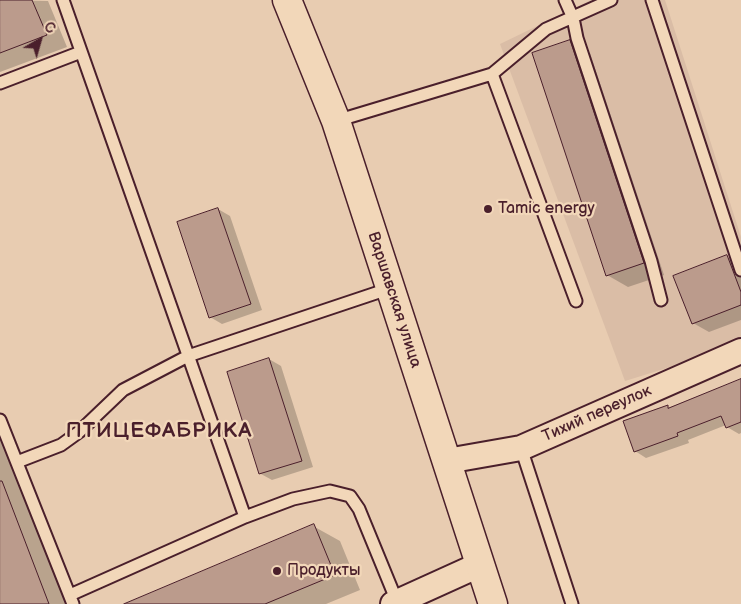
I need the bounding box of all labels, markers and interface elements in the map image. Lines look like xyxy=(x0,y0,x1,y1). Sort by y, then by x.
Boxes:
north arrow xyxy=(15,15,65,65)
text: С xyxy=(40,18,59,37)
place label: Tamic energy xyxy=(498,199,595,219)
marker: Tamic energy xyxy=(482,203,494,215)
street label: Варшавская улица xyxy=(363,230,425,370)
street label: Тихий переулок xyxy=(540,381,654,447)
district label: ПТИЦЕФАБРИКА xyxy=(64,419,254,445)
place label: Продукты xyxy=(287,561,360,581)
marker: Продукты xyxy=(271,565,283,577)

